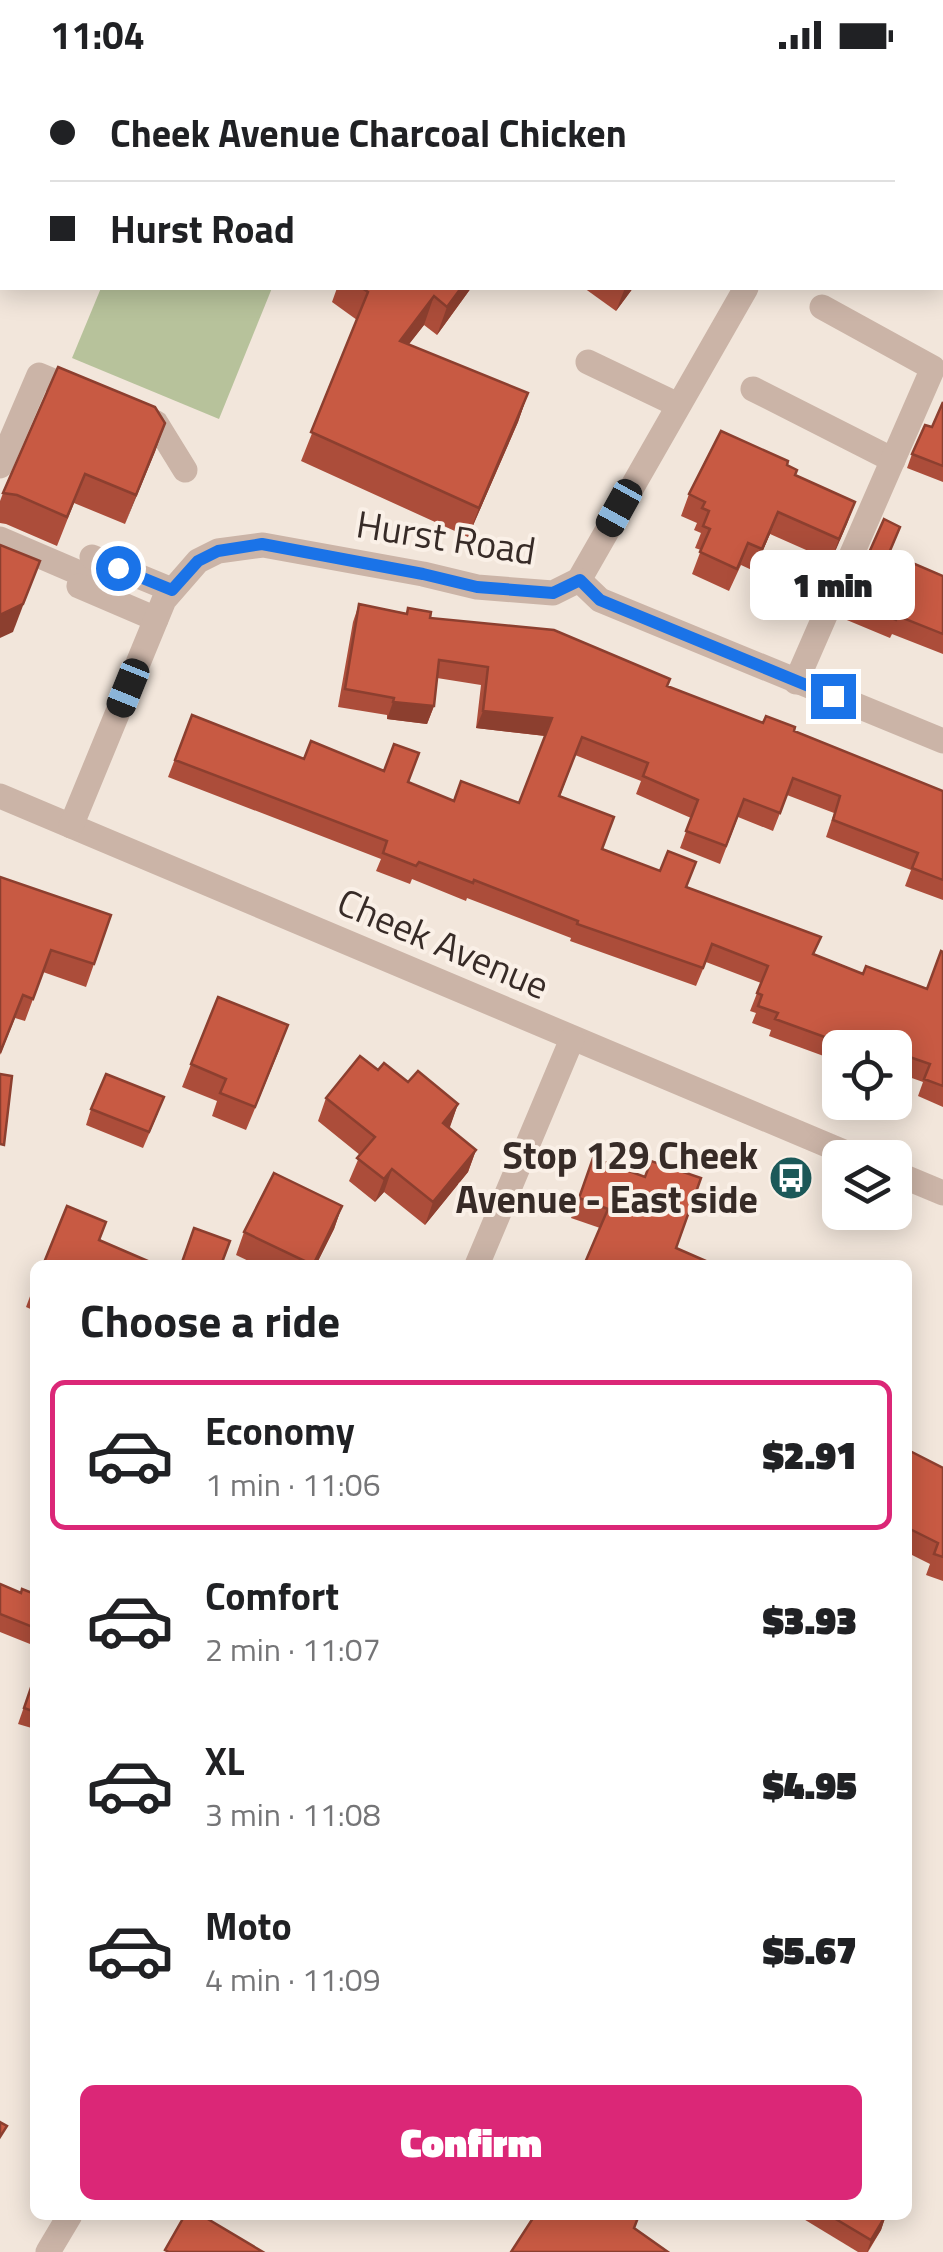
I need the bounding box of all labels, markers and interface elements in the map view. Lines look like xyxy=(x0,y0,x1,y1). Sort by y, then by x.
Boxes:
text: 11:04 xyxy=(50,6,145,64)
text: Cheek Avenue Charcoal Chicken xyxy=(110,104,627,162)
text: Hurst Road xyxy=(110,200,295,258)
car xyxy=(591,474,647,542)
street label: Hurst Road xyxy=(352,494,540,580)
route start xyxy=(96,546,141,591)
callout: 1 min xyxy=(750,551,916,621)
text: 1 min xyxy=(793,561,872,609)
car xyxy=(103,655,153,721)
route end xyxy=(811,674,856,719)
street label: Cheek Avenue xyxy=(329,872,558,1014)
map controls xyxy=(822,1030,912,1230)
button: locate xyxy=(822,1030,912,1120)
place label: Stop 129 Cheek Avenue - East side xyxy=(455,1126,758,1228)
button: layers xyxy=(822,1140,912,1230)
bus stop icon: Stop 129 Cheek Avenue - East side xyxy=(768,1155,814,1201)
text: Choose a ride xyxy=(80,1286,340,1354)
text: Economy xyxy=(205,1402,355,1460)
icon: car xyxy=(85,1410,175,1500)
text: $2.91 xyxy=(763,1426,857,1484)
text: 1 min · 11:06 xyxy=(205,1460,381,1508)
text: Comfort xyxy=(205,1567,339,1625)
icon: car xyxy=(85,1575,175,1665)
text: $3.93 xyxy=(763,1591,857,1649)
text: 2 min · 11:07 xyxy=(205,1625,381,1673)
text: XL xyxy=(205,1732,245,1790)
icon: car xyxy=(85,1740,175,1830)
text: $4.95 xyxy=(763,1756,857,1814)
text: 3 min · 11:08 xyxy=(205,1790,381,1838)
text: Moto xyxy=(205,1897,292,1955)
icon: car xyxy=(85,1905,175,1995)
text: $5.67 xyxy=(763,1921,857,1979)
text: 4 min · 11:09 xyxy=(205,1955,381,2003)
button: Confirm xyxy=(80,2085,862,2200)

